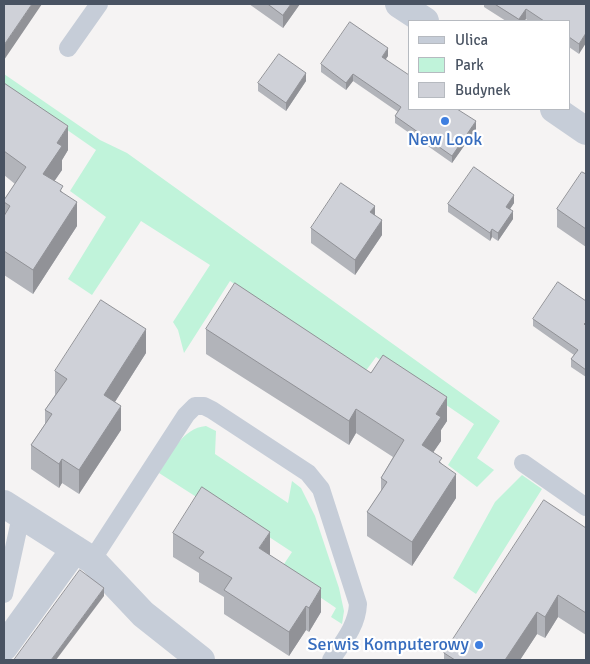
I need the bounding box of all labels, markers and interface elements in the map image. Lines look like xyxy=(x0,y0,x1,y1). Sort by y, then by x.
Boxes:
legend xyxy=(408,20,570,110)
text: Ulica xyxy=(455,31,488,49)
text: Park xyxy=(455,56,484,74)
text: Budynek xyxy=(455,81,510,99)
marker: New Look xyxy=(439,115,451,127)
place label: New Look xyxy=(408,129,482,151)
place label: Serwis Komputerowy xyxy=(307,634,469,656)
marker: Serwis Komputerowy xyxy=(473,639,485,651)

